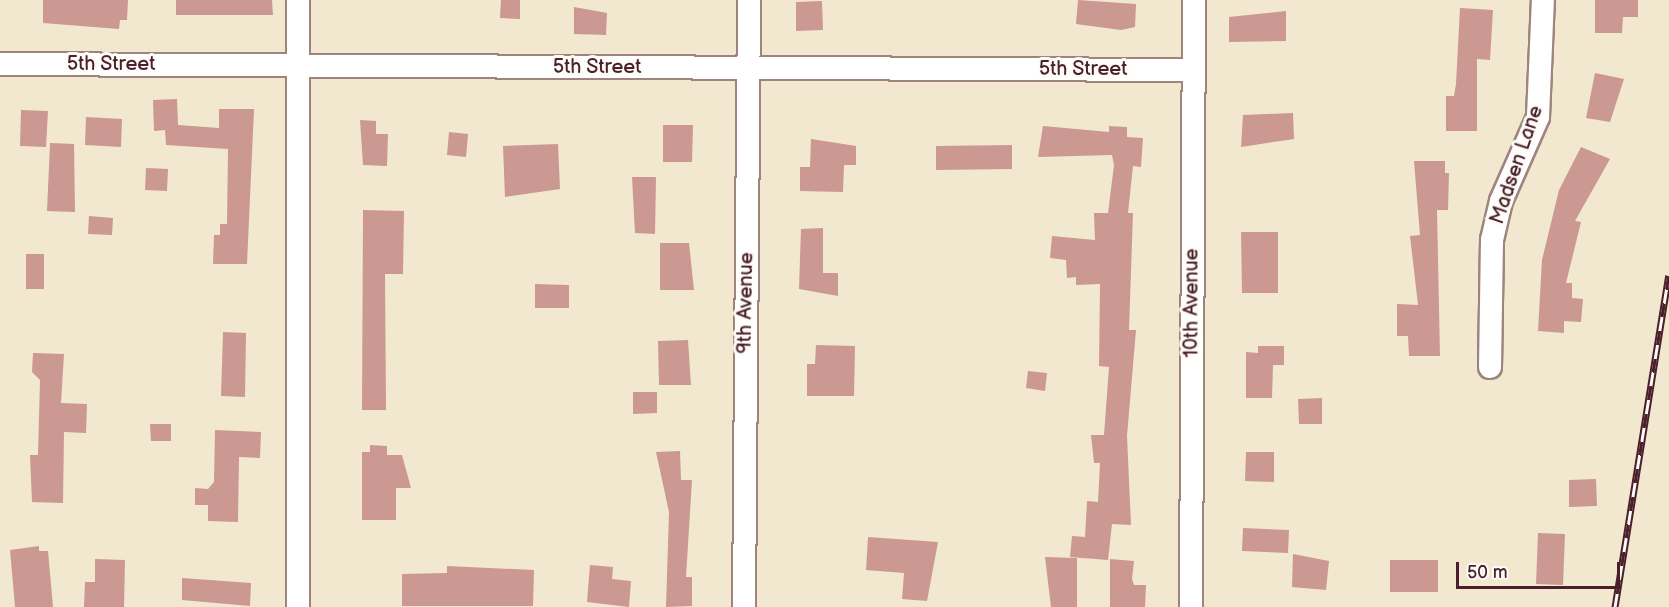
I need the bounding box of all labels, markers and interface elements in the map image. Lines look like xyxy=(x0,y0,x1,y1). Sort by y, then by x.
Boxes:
street label: 5th Street xyxy=(67,52,155,76)
street label: 5th Street xyxy=(553,55,641,79)
street label: 5th Street xyxy=(1039,57,1127,81)
street label: Madsen Lane xyxy=(1485,103,1549,227)
street label: 10th Avenue xyxy=(1180,248,1204,358)
street label: 9th Avenue xyxy=(733,252,759,354)
scale bar xyxy=(1459,550,1622,588)
text: 50 m xyxy=(1467,562,1508,583)

